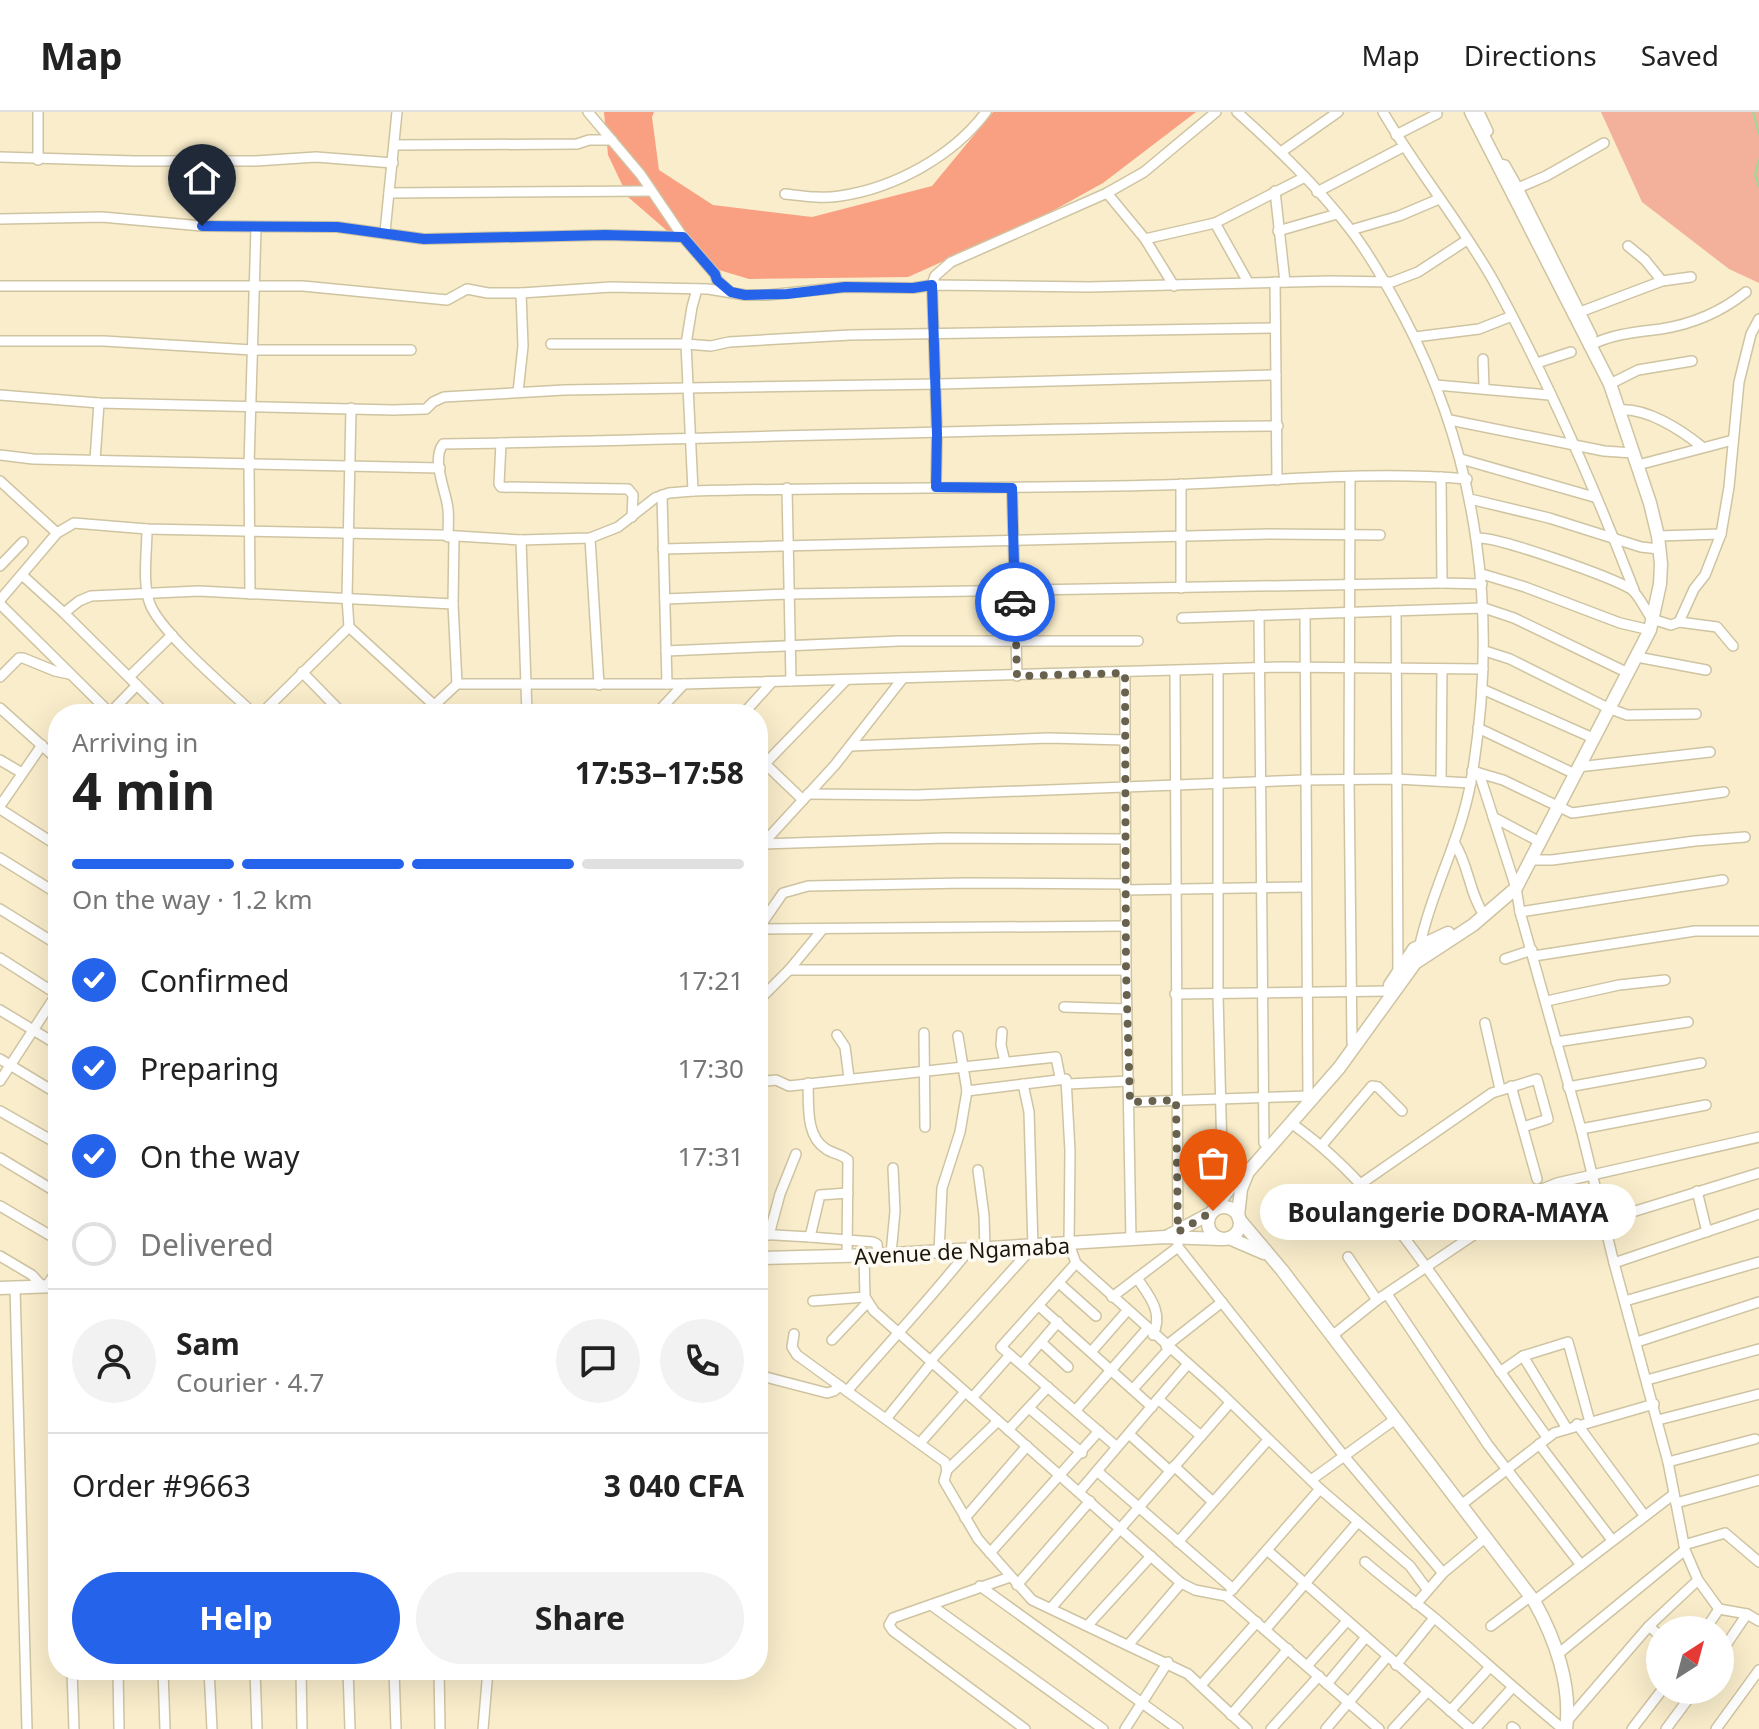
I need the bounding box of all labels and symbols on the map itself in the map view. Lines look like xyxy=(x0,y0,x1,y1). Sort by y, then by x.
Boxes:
pin xyxy=(168,144,236,226)
courier xyxy=(975,562,1055,642)
pin xyxy=(1179,1129,1247,1211)
callout: Boulangerie DORA-MAYA xyxy=(1261,1183,1637,1239)
street label: Avenue de Ngamaba xyxy=(853,1229,1071,1271)
north arrow xyxy=(1646,1616,1734,1704)

